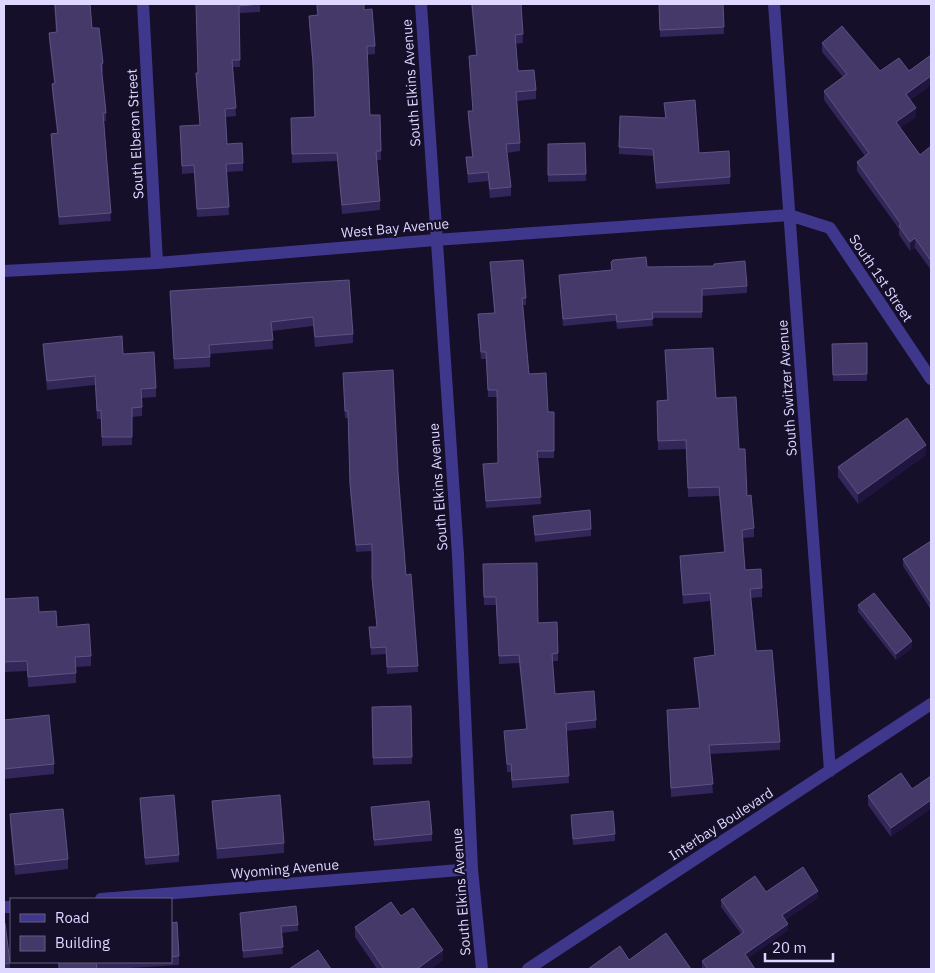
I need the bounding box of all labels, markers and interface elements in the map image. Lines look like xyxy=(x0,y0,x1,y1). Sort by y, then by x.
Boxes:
street label: South Elkins Avenue xyxy=(398,18,424,147)
street label: South Elberon Street xyxy=(123,68,147,200)
street label: West Bay Avenue xyxy=(340,214,450,242)
street label: South 1st Street xyxy=(845,231,917,325)
street label: South Switzer Avenue xyxy=(773,319,801,457)
street label: South Elkins Avenue xyxy=(425,422,451,551)
street label: Interbay Boulevard xyxy=(665,784,777,864)
street label: South Elkins Avenue xyxy=(448,827,474,956)
street label: Wyoming Avenue xyxy=(230,855,340,883)
legend xyxy=(10,898,172,963)
text: Road xyxy=(55,908,90,927)
scale bar xyxy=(765,930,832,962)
text: Building xyxy=(55,933,110,952)
text: 20 m xyxy=(772,938,807,957)

